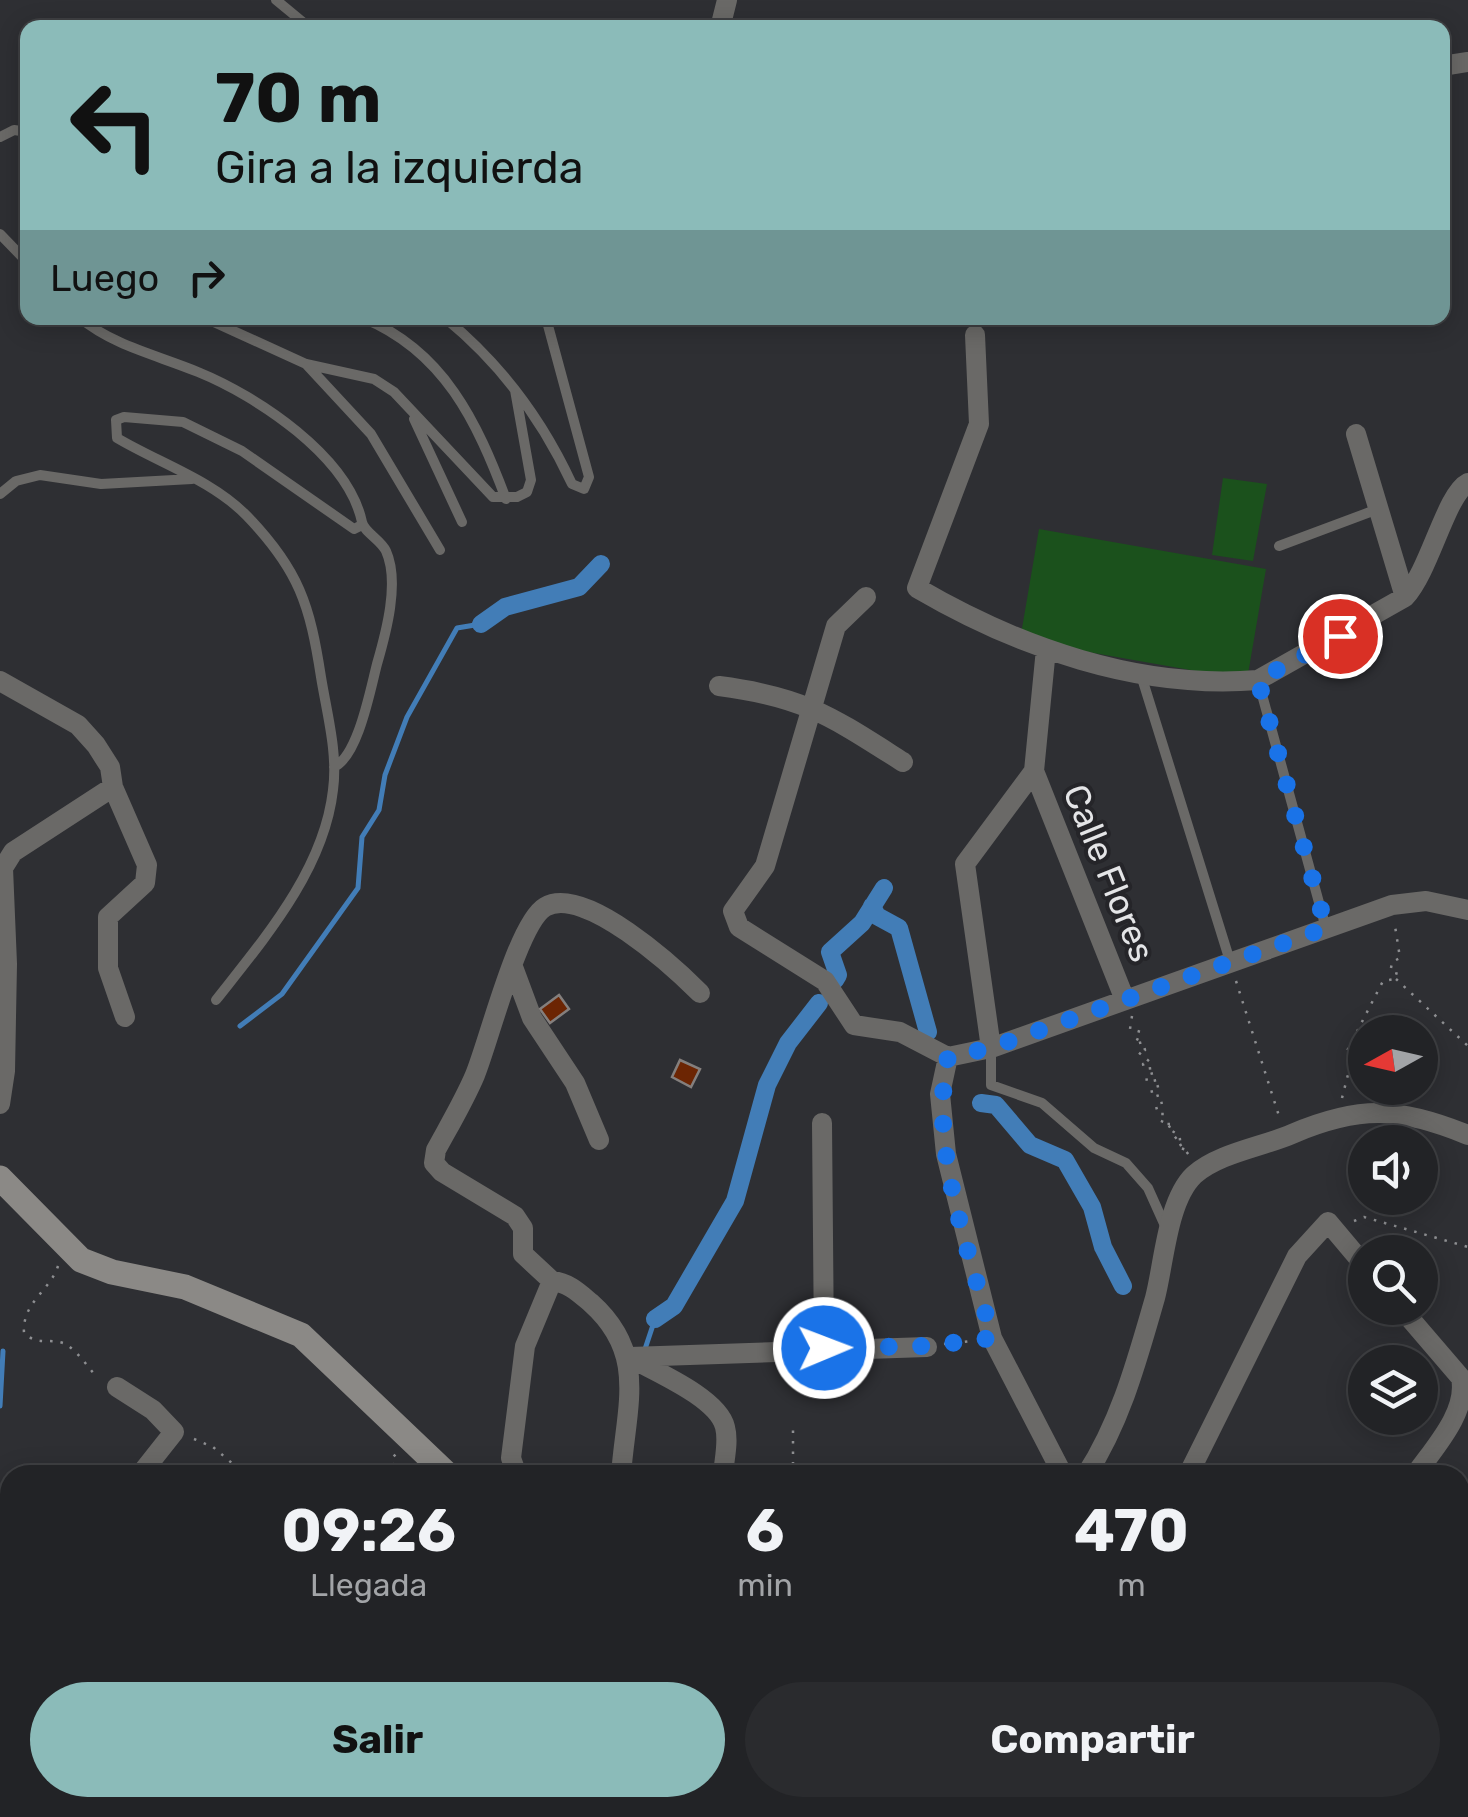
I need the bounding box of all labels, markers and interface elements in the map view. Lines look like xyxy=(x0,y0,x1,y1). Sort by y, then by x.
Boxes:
text: 70 m xyxy=(215,57,382,140)
icon: left xyxy=(50,60,180,190)
text: Gira a la izquierda xyxy=(215,141,584,194)
icon: right xyxy=(179,250,234,305)
text: Luego xyxy=(50,255,159,301)
pin xyxy=(1298,594,1383,679)
icon: arrive xyxy=(1313,609,1368,664)
street label: Calle Flores xyxy=(1054,778,1164,968)
north arrow xyxy=(1348,1015,1438,1105)
map controls xyxy=(1348,1015,1438,1435)
button: sound xyxy=(1348,1125,1438,1215)
button: search xyxy=(1348,1235,1438,1325)
position arrow xyxy=(772,1296,876,1400)
button: layers xyxy=(1348,1345,1438,1435)
text: 09:26 xyxy=(281,1495,456,1566)
text: 6 xyxy=(746,1495,785,1566)
text: 470 xyxy=(1074,1495,1189,1566)
text: Llegada xyxy=(310,1566,427,1604)
text: min xyxy=(737,1566,793,1604)
text: m xyxy=(1117,1566,1146,1604)
button: Salir xyxy=(30,1682,725,1797)
button: Compartir xyxy=(745,1682,1440,1797)

